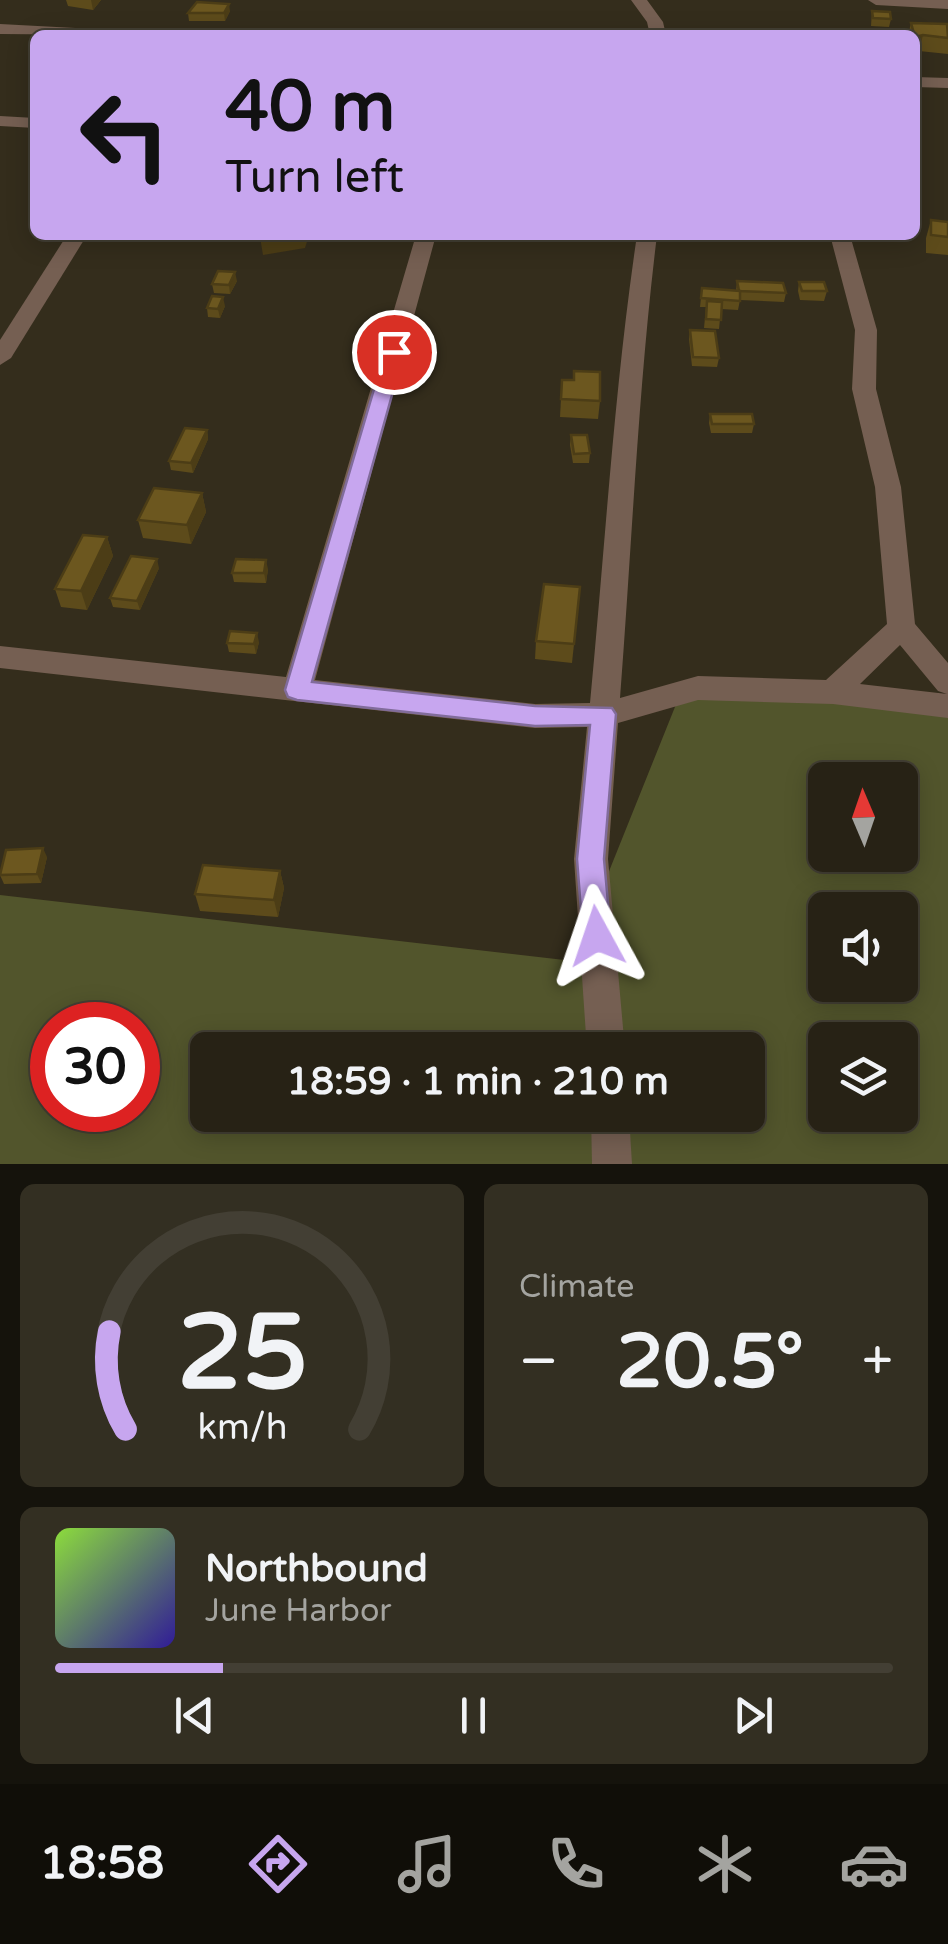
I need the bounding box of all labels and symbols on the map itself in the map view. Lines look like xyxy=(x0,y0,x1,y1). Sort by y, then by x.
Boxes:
pin xyxy=(352,310,437,395)
north arrow xyxy=(808,762,918,872)
position arrow xyxy=(545,884,649,988)
speed limit sign: 30 xyxy=(30,1002,160,1132)

